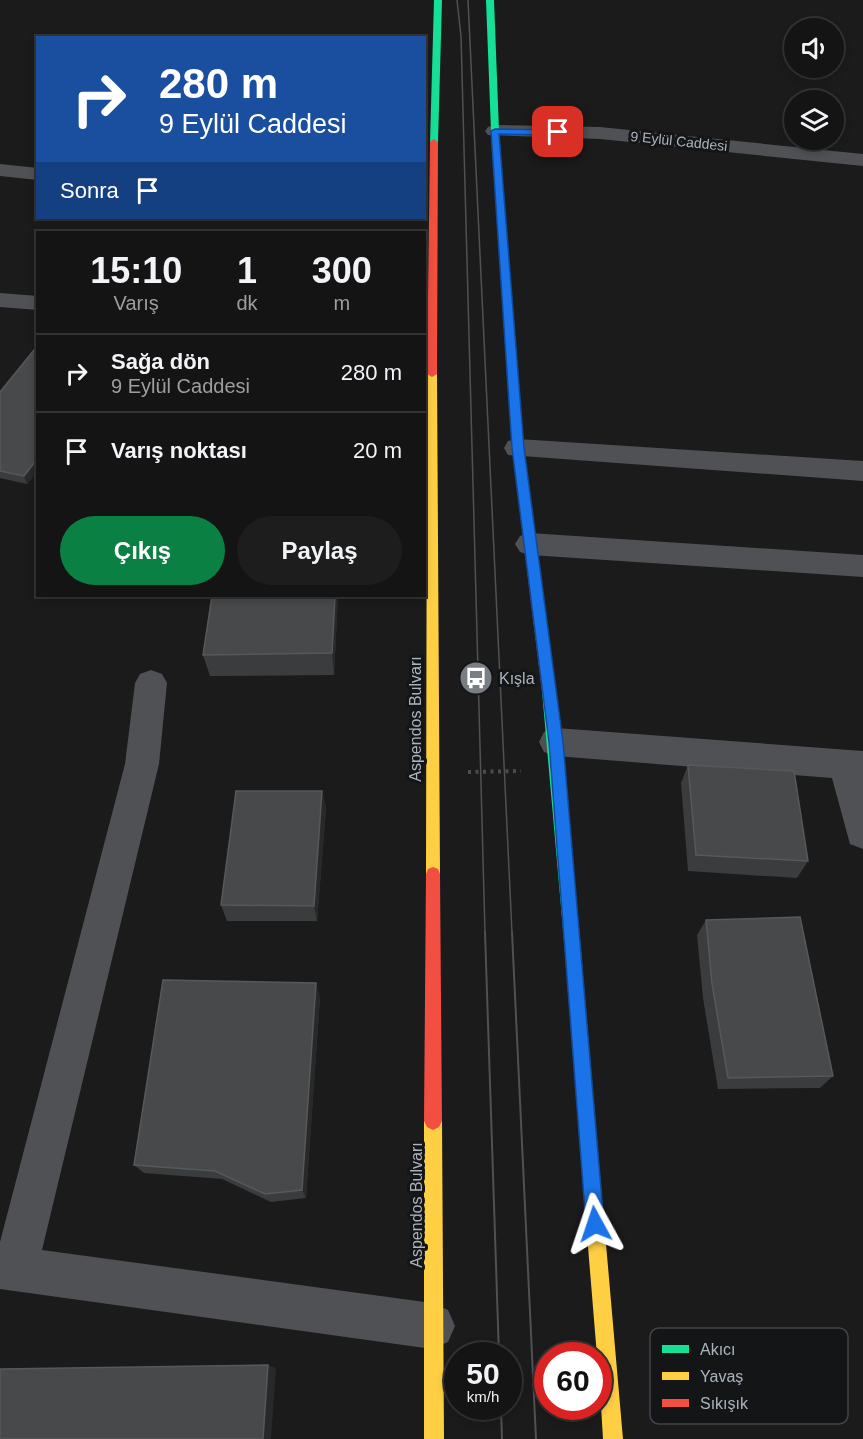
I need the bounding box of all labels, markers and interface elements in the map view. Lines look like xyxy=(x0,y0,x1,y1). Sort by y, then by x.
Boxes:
map controls xyxy=(784,18,844,150)
button: sound xyxy=(784,18,844,78)
icon: right xyxy=(60,60,138,138)
text: 280 m xyxy=(159,60,278,107)
button: layers xyxy=(784,90,844,150)
pin xyxy=(532,106,583,157)
text: 9 Eylül Caddesi xyxy=(159,109,347,139)
icon: arrive xyxy=(541,115,574,148)
street label: 9 Eylül Caddesi xyxy=(630,128,728,154)
icon: arrive xyxy=(131,174,164,207)
text: Sonra xyxy=(60,178,119,203)
text: 15:10 xyxy=(90,250,182,291)
text: 1 xyxy=(237,250,257,291)
text: 300 xyxy=(312,250,372,291)
text: Varış xyxy=(114,292,159,314)
text: dk xyxy=(236,292,258,314)
text: m xyxy=(333,292,350,314)
text: Sağa dön xyxy=(111,349,210,374)
icon: right xyxy=(60,357,93,390)
text: 280 m xyxy=(341,360,402,385)
text: 9 Eylül Caddesi xyxy=(111,375,250,397)
icon: arrive xyxy=(60,435,93,468)
text: Varış noktası xyxy=(111,438,247,463)
text: 20 m xyxy=(353,438,402,463)
button: Çıkış xyxy=(60,516,225,585)
button: Paylaş xyxy=(237,516,402,585)
street label: Aspendos Bulvarı xyxy=(407,656,424,782)
bus stop icon: Kışla xyxy=(458,660,494,696)
place label: Kışla xyxy=(499,670,535,687)
street label: Aspendos Bulvarı xyxy=(408,1142,425,1268)
position arrow xyxy=(563,1192,627,1256)
legend xyxy=(650,1328,848,1424)
text: Akıcı xyxy=(700,1341,736,1358)
speed limit sign: 60 xyxy=(534,1342,612,1420)
text: 50 xyxy=(466,1357,500,1390)
text: Yavaş xyxy=(700,1368,743,1385)
text: km/h xyxy=(467,1388,499,1405)
text: Sıkışık xyxy=(700,1395,749,1412)

